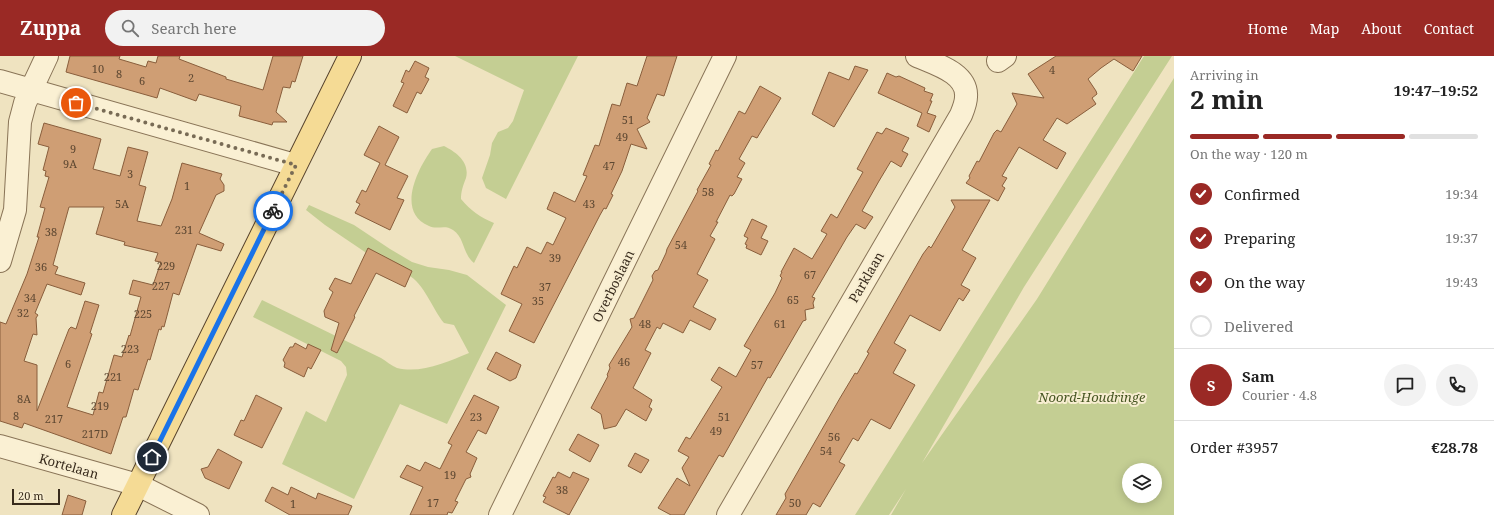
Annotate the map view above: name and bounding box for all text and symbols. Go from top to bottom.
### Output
search box [105,10,385,46]
text: Zuppa [20,15,81,41]
icon: search [119,17,141,39]
text: Search here [151,18,236,38]
text: Home [1248,19,1288,38]
text: Map [1310,19,1339,38]
text: About [1361,19,1402,38]
text: Contact [1424,19,1474,38]
house number: 10 [92,61,104,76]
house number: 4 [1049,62,1055,77]
house number: 8 [116,66,122,81]
text: Arriving in [1190,66,1259,84]
house number: 2 [188,70,194,85]
house number: 6 [139,73,145,88]
text: 19:47–19:52 [1394,80,1478,100]
text: 2 min [1190,81,1264,117]
pin [59,86,93,120]
icon: bag [65,92,87,114]
house number: 51 [622,112,634,127]
house number: 49 [616,129,628,144]
house number: 9 [70,141,76,156]
text: On the way · 120 m [1190,145,1308,163]
house number: 9A [63,156,77,171]
house number: 47 [603,158,615,173]
house number: 3 [127,166,133,181]
house number: 1 [184,178,190,193]
icon: check [1190,183,1212,205]
house number: 58 [702,184,714,199]
text: Confirmed [1224,184,1300,204]
text: 19:34 [1445,185,1478,203]
courier [253,191,293,231]
house number: 5A [115,196,129,211]
house number: 43 [583,196,595,211]
icon: bike [262,200,284,222]
house number: 231 [175,222,193,237]
house number: 38 [45,224,57,239]
icon: check [1190,227,1212,249]
text: Preparing [1224,228,1295,248]
text: 19:37 [1445,229,1478,247]
house number: 54 [675,237,687,252]
street label: Overboslaan [588,246,639,325]
street label: Parklaan [844,248,888,306]
house number: 39 [549,250,561,265]
house number: 229 [157,258,175,273]
house number: 36 [35,259,47,274]
house number: 67 [804,267,816,282]
icon: check [1190,271,1212,293]
text: On the way [1224,272,1305,292]
text: 19:43 [1445,273,1478,291]
house number: 227 [152,278,170,293]
house number: 37 [539,279,551,294]
house number: 34 [24,290,36,305]
house number: 65 [787,292,799,307]
house number: 35 [532,293,544,308]
house number: 32 [17,305,29,320]
house number: 225 [134,306,152,321]
house number: 48 [639,316,651,331]
house number: 61 [774,316,786,331]
text: Delivered [1224,316,1293,336]
house number: 223 [121,341,139,356]
house number: 46 [618,354,630,369]
house number: 6 [65,356,71,371]
house number: 57 [751,357,763,372]
button: chat [1384,364,1426,406]
button: phone [1436,364,1478,406]
text: Sam [1242,366,1274,386]
house number: 221 [104,369,122,384]
text: S [1207,375,1215,395]
text: Courier · 4.8 [1242,386,1317,404]
park label: Noord-Houdringe [1038,388,1146,406]
house number: 8A [17,391,31,406]
house number: 219 [91,398,109,413]
house number: 8 [13,408,19,423]
house number: 23 [470,409,482,424]
house number: 51 [718,409,730,424]
house number: 217 [45,411,63,426]
house number: 49 [710,423,722,438]
house number: 217D [82,426,108,441]
house number: 56 [828,429,840,444]
text: Order #3957 [1190,437,1278,457]
text: €28.78 [1431,437,1478,457]
pin [135,440,169,474]
house number: 54 [820,443,832,458]
icon: home [141,446,163,468]
street label: Kortelaan [37,449,101,483]
map controls [1122,463,1162,503]
button: layers [1122,463,1162,503]
house number: 19 [444,467,456,482]
house number: 38 [556,482,568,497]
scale bar [12,487,60,506]
text: 20 m [18,488,44,503]
house number: 17 [427,495,439,510]
house number: 50 [789,495,801,510]
house number: 1 [290,496,296,511]

